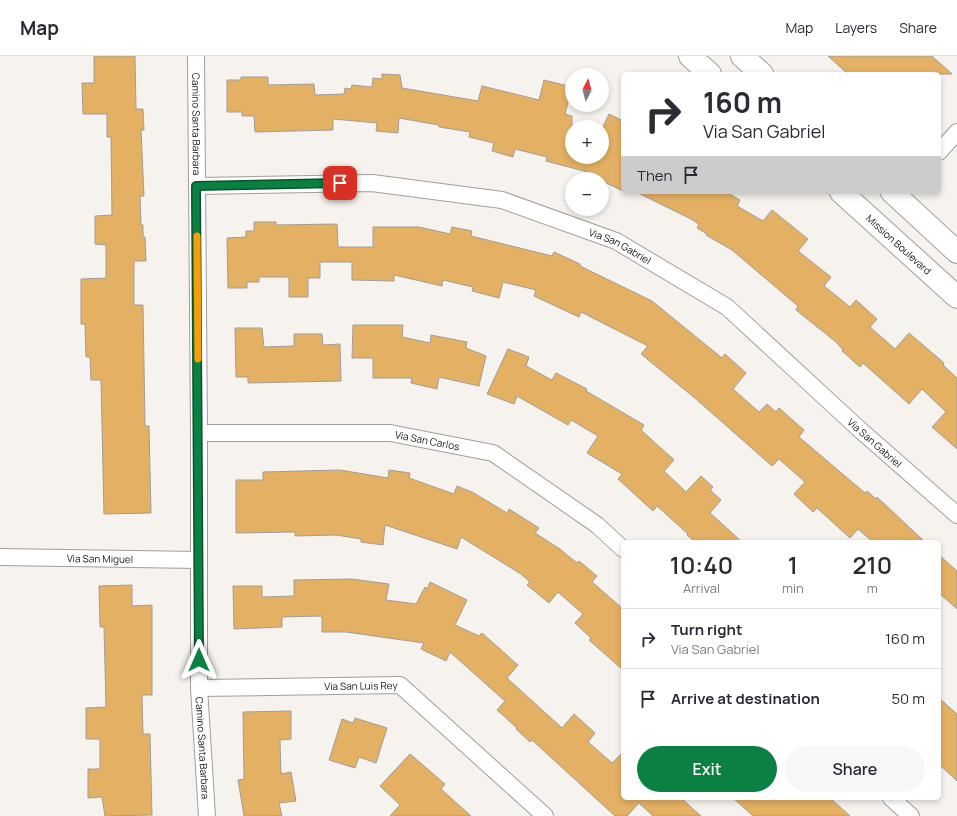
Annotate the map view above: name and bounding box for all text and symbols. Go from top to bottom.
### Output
text: Map [20,15,59,41]
text: Map [785,18,813,37]
text: Layers [835,18,877,37]
text: Share [899,18,937,37]
north arrow [565,68,609,112]
map controls [565,68,609,216]
street label: Camino Santa Barbara [189,73,204,175]
text: 160 m [703,83,782,121]
icon: right [637,88,689,140]
text: Via San Gabriel [703,119,825,143]
button: + [565,120,609,164]
icon: arrive [680,164,702,186]
text: Then [637,165,672,186]
pin [323,166,357,200]
icon: arrive [329,172,351,194]
button: − [565,172,609,216]
street label: Mission Boulevard [863,211,934,278]
street label: Via San Gabriel [587,225,654,267]
street label: Via San Gabriel [845,415,905,470]
street label: Via San Carlos [394,427,461,453]
text: 10:40 [670,548,733,581]
text: 1 [788,548,798,581]
text: 210 [853,548,892,581]
street label: Via San Miguel [67,551,133,566]
text: Arrival [683,579,720,597]
text: min [782,579,804,597]
text: m [867,579,878,597]
text: Turn right [671,619,742,640]
icon: right [637,628,659,650]
text: 160 m [885,628,925,649]
position arrow [178,639,220,681]
text: Via San Gabriel [671,640,759,658]
street label: Via San Luis Rey [324,678,399,693]
icon: arrive [637,688,659,710]
text: Arrive at destination [671,688,820,709]
text: 50 m [891,688,925,709]
street label: Camino Santa Barbara [193,696,213,799]
button: Exit [637,746,777,792]
button: Share [785,746,925,792]

